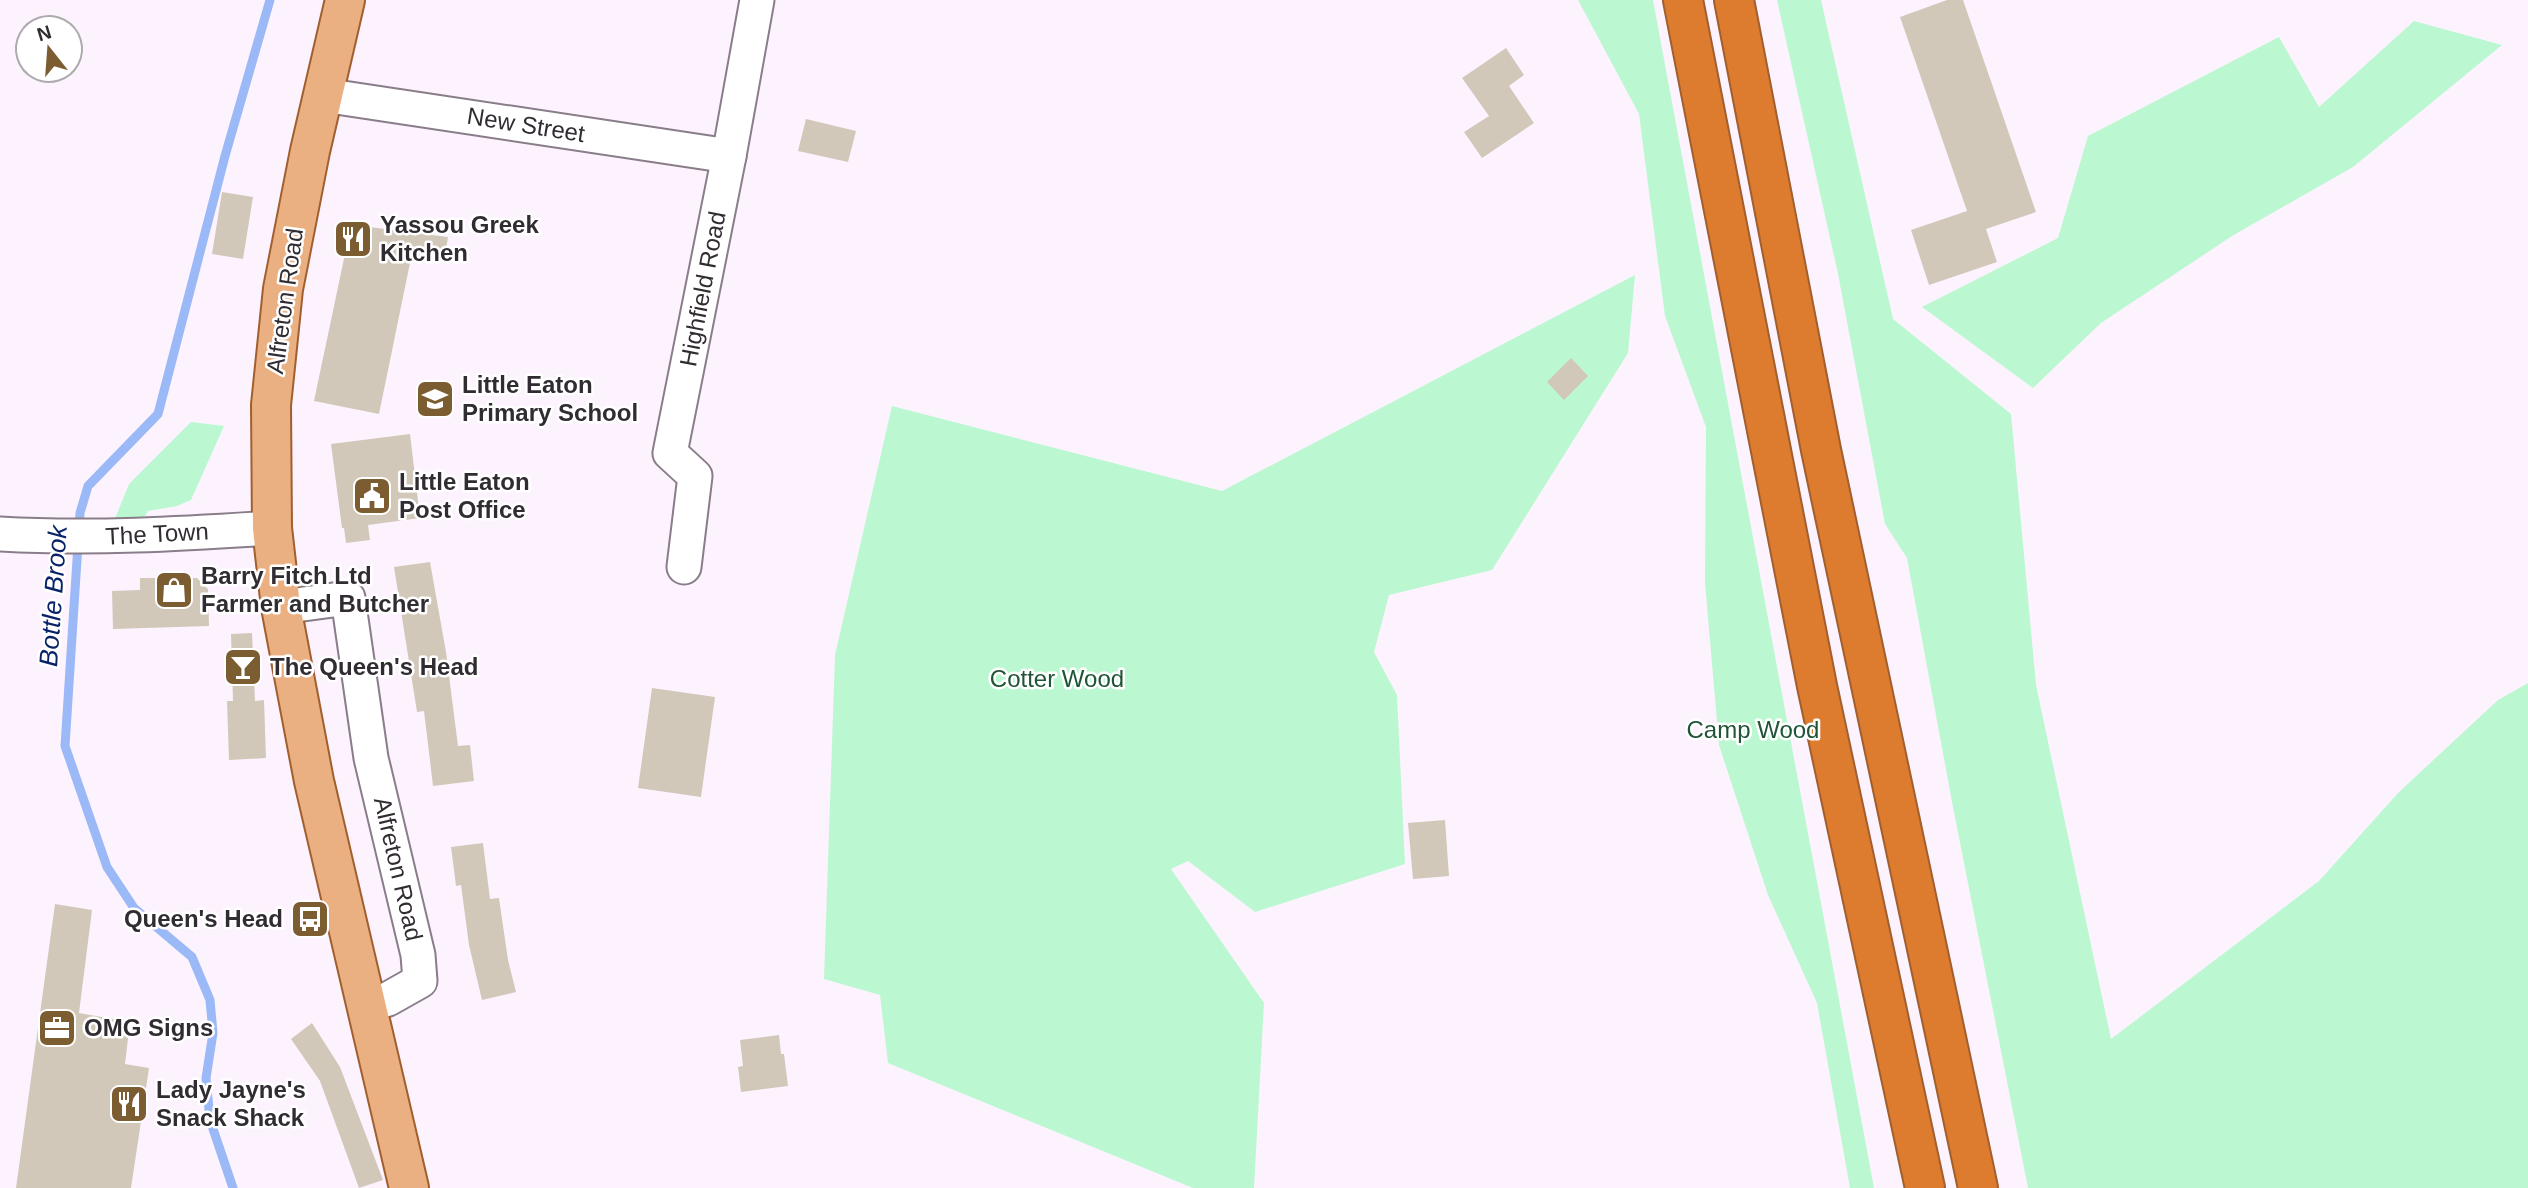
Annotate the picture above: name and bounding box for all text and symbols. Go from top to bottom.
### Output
north arrow [14,14,84,84]
text: N [35,21,54,45]
street label: New Street [465,102,587,147]
street label: Highfield Road [674,209,731,369]
place label: Yassou Greek Kitchen [380,211,539,266]
restaurant icon: Yassou Greek Kitchen [332,218,374,260]
street label: Alfreton Road [261,226,308,375]
place label: Little Eaton Primary School [462,371,638,426]
school or university icon: Little Eaton Primary School [414,378,456,420]
place label: Little Eaton Post Office [399,468,530,523]
public building icon: Little Eaton Post Office [351,475,393,517]
street label: The Town [105,517,209,550]
water label: Bottle Brook [33,522,73,668]
place label: Barry Fitch Ltd Farmer and Butcher [201,562,429,617]
shop icon: Barry Fitch Ltd Farmer and Butcher [153,569,195,611]
bar icon: The Queen's Head [222,646,264,688]
place label: The Queen's Head [270,653,478,680]
park label: Cotter Wood [990,665,1124,692]
park label: Camp Wood [1687,716,1819,743]
street label: Alfreton Road [369,794,428,943]
bus stop icon: Queen's Head [289,898,331,940]
place label: Queen's Head [124,905,283,932]
office icon: OMG Signs [36,1007,78,1049]
place label: OMG Signs [84,1014,213,1041]
place label: Lady Jayne's Snack Shack [156,1076,306,1131]
restaurant icon: Lady Jayne's Snack Shack [108,1083,150,1125]

